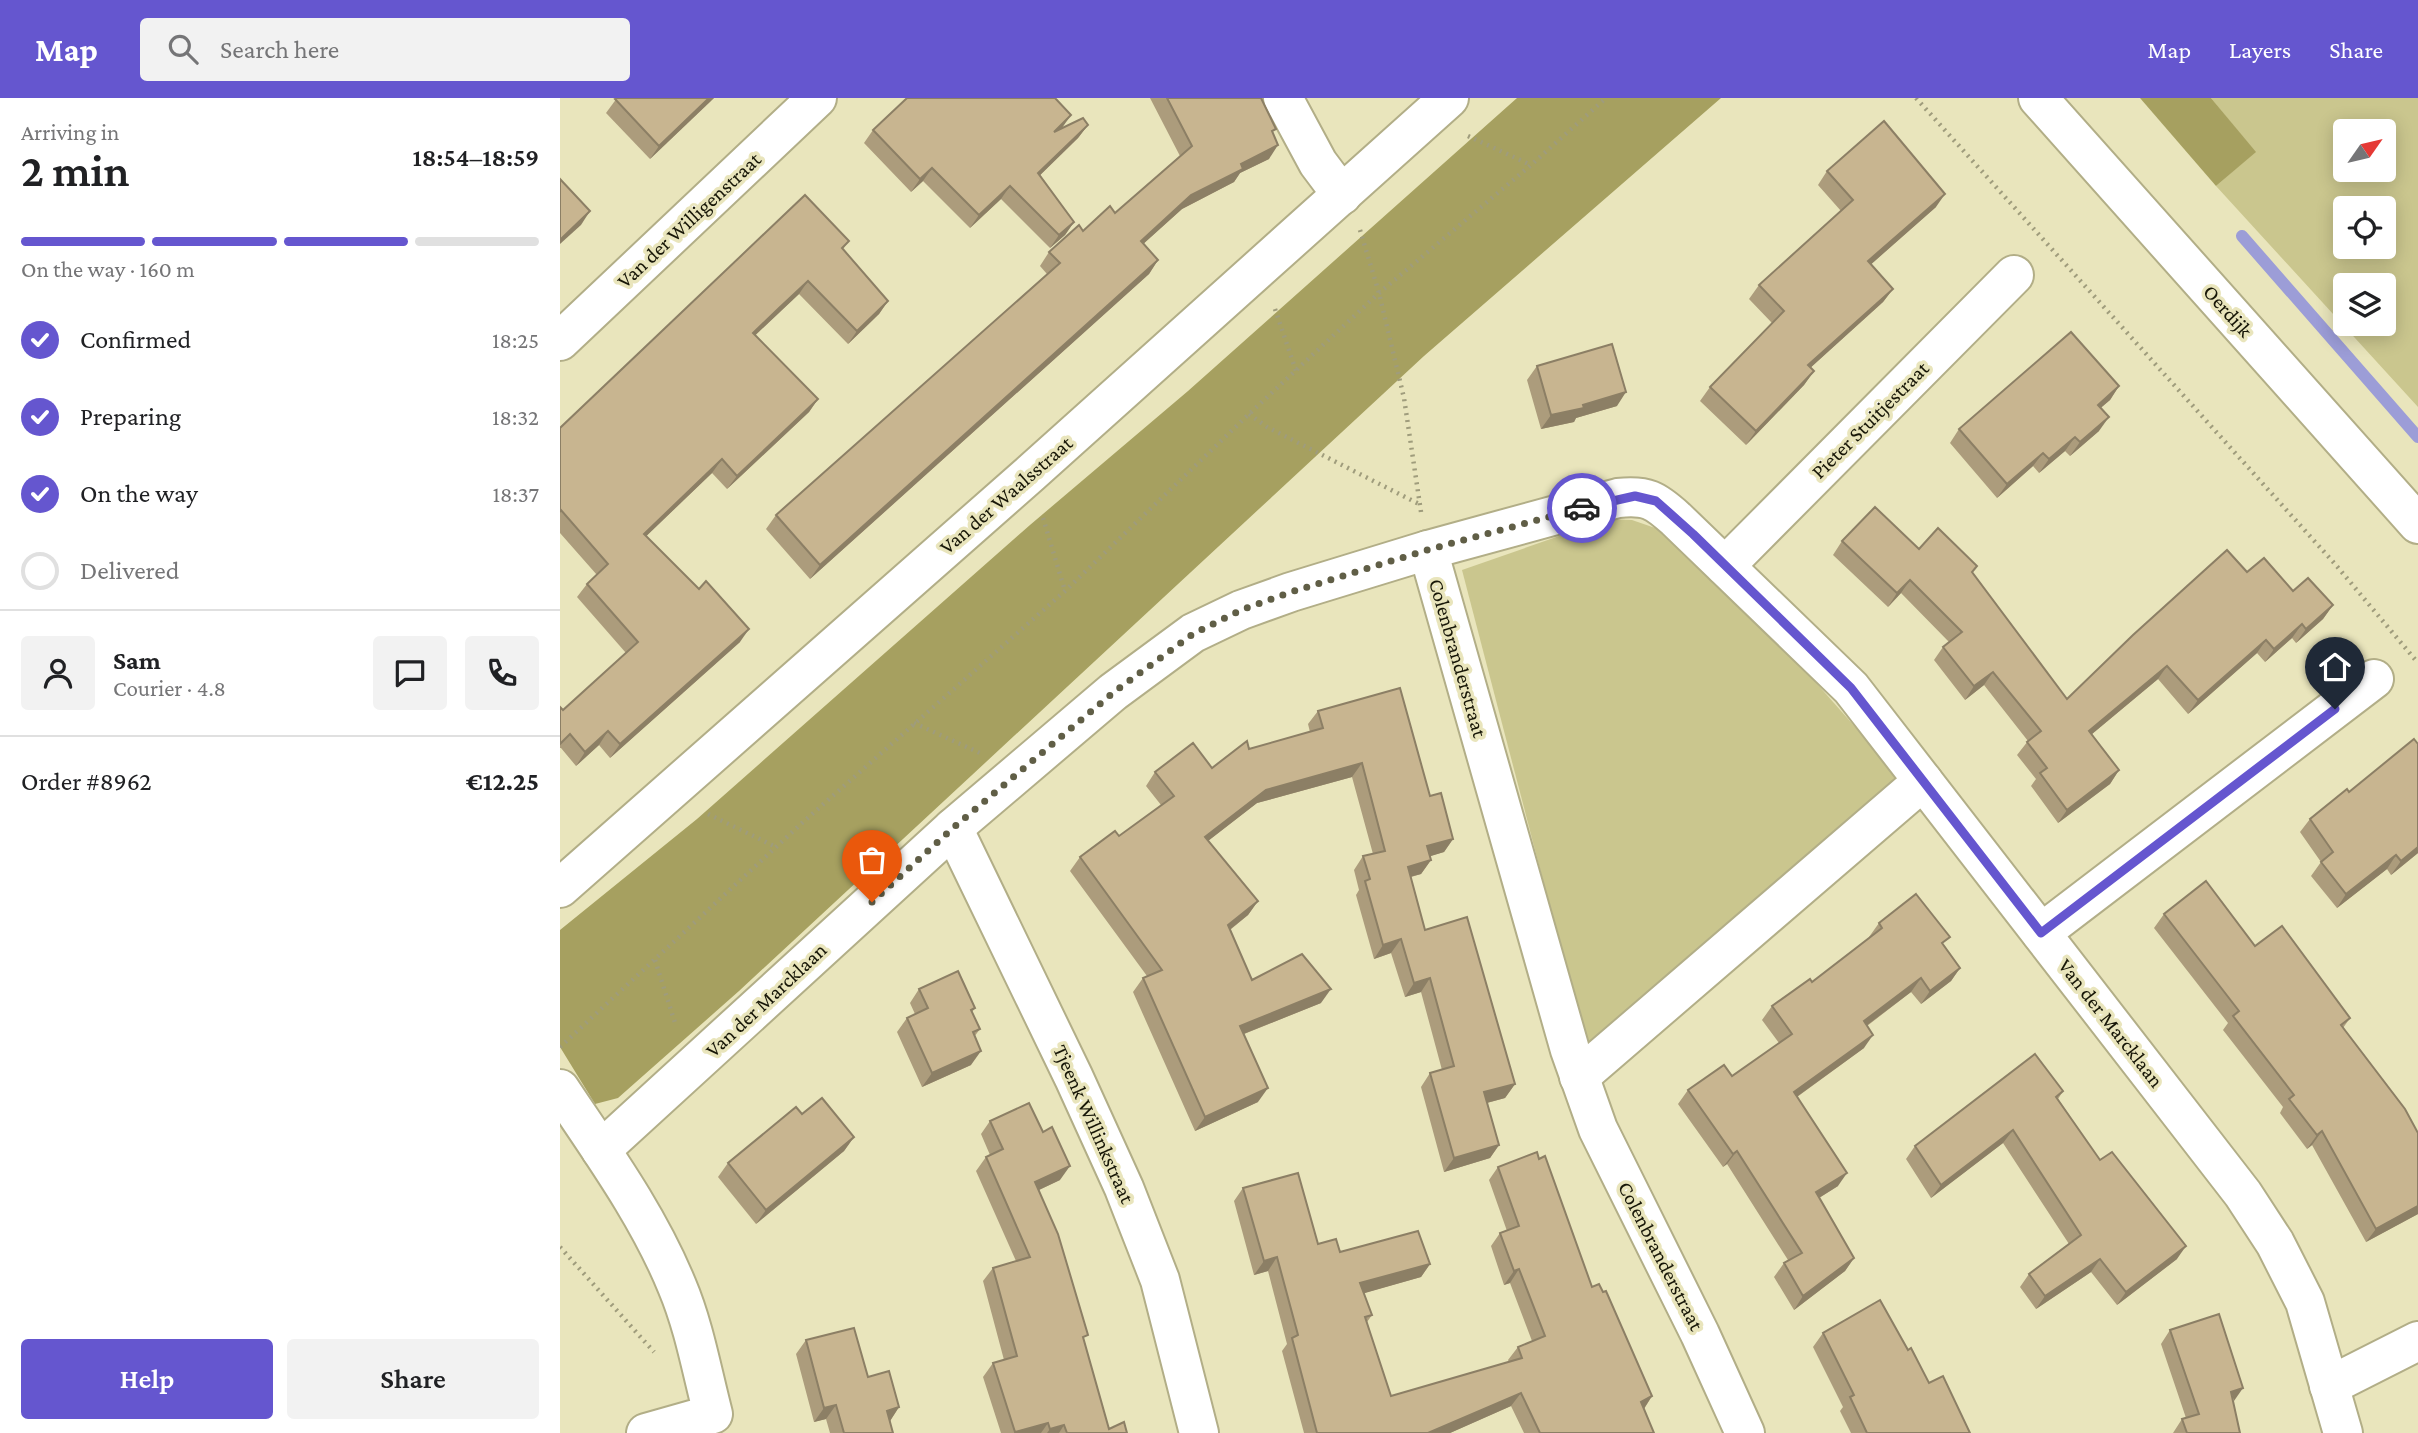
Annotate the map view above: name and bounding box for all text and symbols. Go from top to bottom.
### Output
search box [140,18,630,81]
icon: search [164,30,202,68]
text: Map [35,31,98,68]
text: Search here [220,35,339,64]
text: Map [2147,36,2191,63]
text: Layers [2229,36,2291,63]
text: Share [2329,36,2383,63]
text: Arriving in [21,119,119,145]
north arrow [2333,119,2396,182]
map controls [2333,119,2396,336]
text: 18:54–18:59 [412,143,539,172]
text: 2 min [21,145,129,196]
street label: Van der Willigenstraat [612,146,767,293]
button: locate [2333,196,2396,259]
text: On the way · 160 m [21,256,195,282]
button: layers [2333,273,2396,336]
street label: Oerdijk [2198,280,2258,342]
icon: check [21,321,59,359]
text: Confirmed [80,325,191,354]
text: 18:25 [492,327,539,353]
street label: Pieter Stuitjestraat [1806,356,1934,484]
icon: check [21,398,59,436]
text: Preparing [80,402,181,431]
text: 18:32 [492,404,539,430]
street label: Van der Waalsstraat [935,430,1078,559]
courier [1547,473,1617,543]
icon: check [21,475,59,513]
text: On the way [80,479,198,508]
text: 18:37 [492,481,539,507]
icon: car [1563,489,1601,527]
text: Delivered [80,556,179,585]
street label: Colenbranderstraat [1424,576,1492,741]
button: person [21,636,95,710]
button: chat [373,636,447,710]
button: phone [465,636,539,710]
pin [2305,637,2365,709]
text: Sam [113,646,161,675]
icon: home [2316,648,2354,686]
text: Courier · 4.8 [113,675,226,701]
text: Order #8962 [21,767,152,796]
text: €12.25 [466,767,539,796]
pin [842,830,902,902]
icon: bag [853,841,891,879]
street label: Van der Marcklaan [701,938,831,1062]
street label: Van der Marcklaan [2053,954,2169,1092]
street label: Tjeenk Willinkstraat [1048,1041,1140,1208]
street label: Colenbranderstraat [1613,1178,1709,1335]
button: Help [21,1339,273,1419]
button: Share [287,1339,539,1419]

